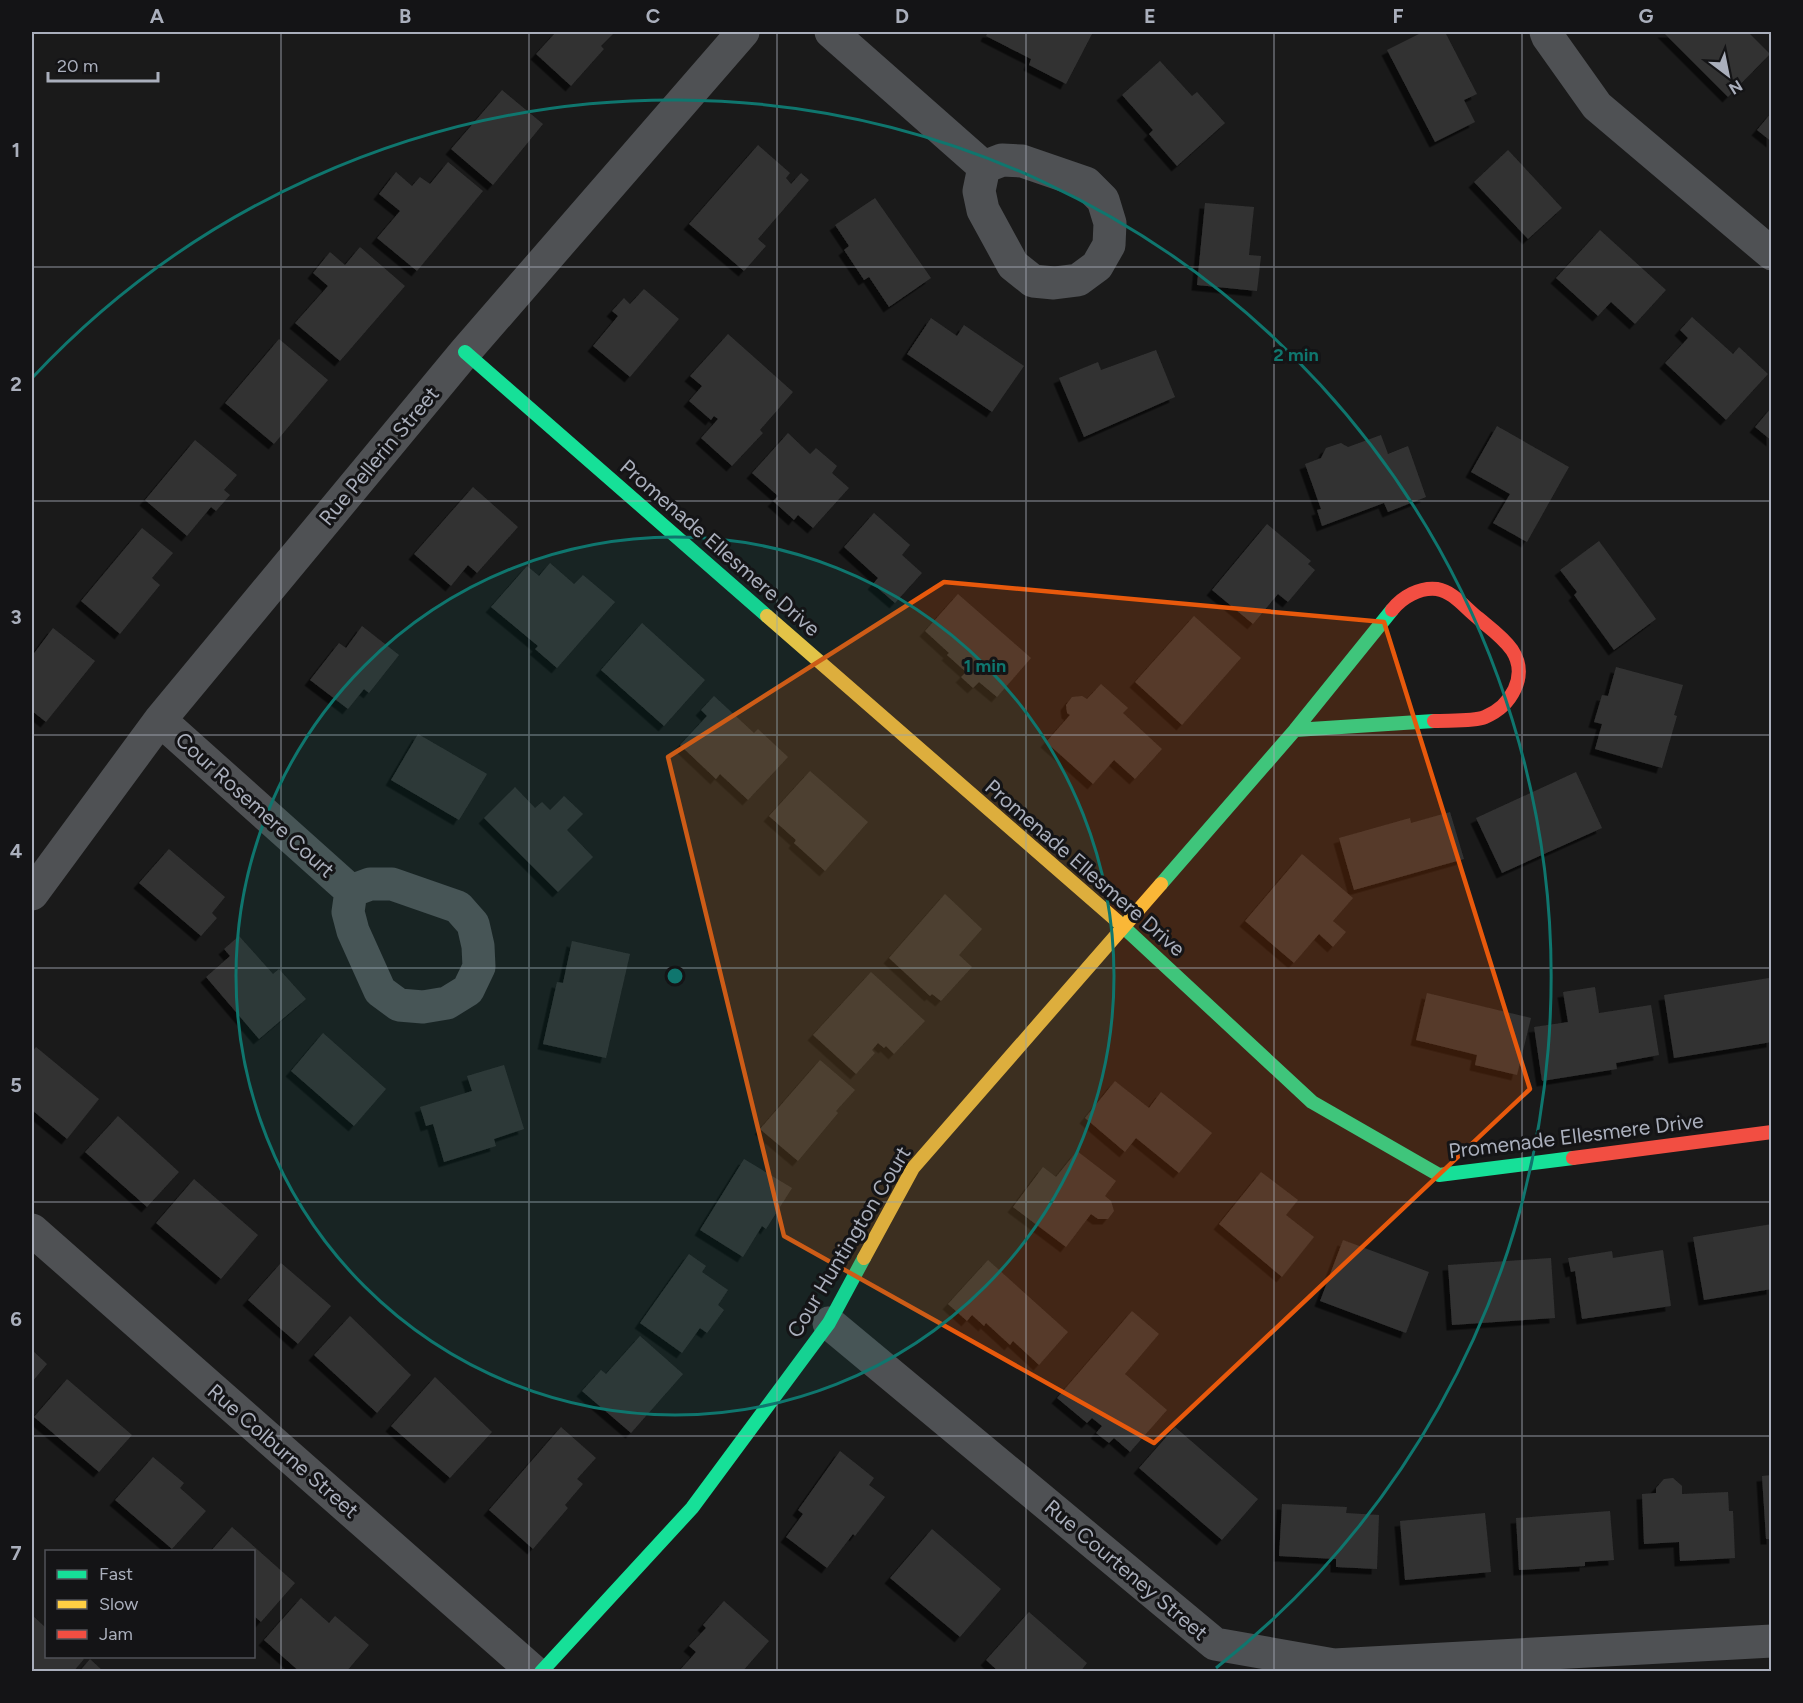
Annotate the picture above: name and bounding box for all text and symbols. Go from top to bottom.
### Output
text: A [150,4,165,28]
text: B [399,4,411,28]
text: C [646,4,660,28]
text: D [895,4,909,28]
text: E [1144,4,1156,28]
text: F [1392,4,1404,28]
text: G [1639,4,1654,28]
scale bar [48,45,158,83]
north arrow [1698,45,1758,105]
text: 20 m [57,55,98,77]
text: N [1725,76,1746,99]
text: 1 [12,138,20,162]
text: 2 min [1273,344,1319,366]
text: 2 [10,372,22,396]
street label: Rue Pellerin Street [313,381,444,530]
street label: Promenade Ellesmere Drive [615,454,825,641]
text: 3 [10,605,22,629]
text: 1 min [964,655,1006,677]
street label: Cour Rosemere Court [171,727,340,883]
street label: Promenade Ellesmere Drive [980,774,1190,961]
text: 4 [10,839,23,863]
centre of rings [665,966,685,986]
text: 5 [10,1073,22,1097]
street label: Promenade Ellesmere Drive [1447,1107,1705,1164]
street label: Cour Huntington Court [782,1142,916,1342]
text: 6 [10,1307,22,1331]
street label: Rue Colburne Street [203,1378,364,1523]
street label: Rue Courteney Street [1040,1494,1213,1645]
text: 7 [10,1541,22,1565]
legend [45,1550,255,1658]
text: Fast [99,1563,133,1585]
text: Slow [99,1593,138,1615]
text: Jam [99,1623,133,1645]

